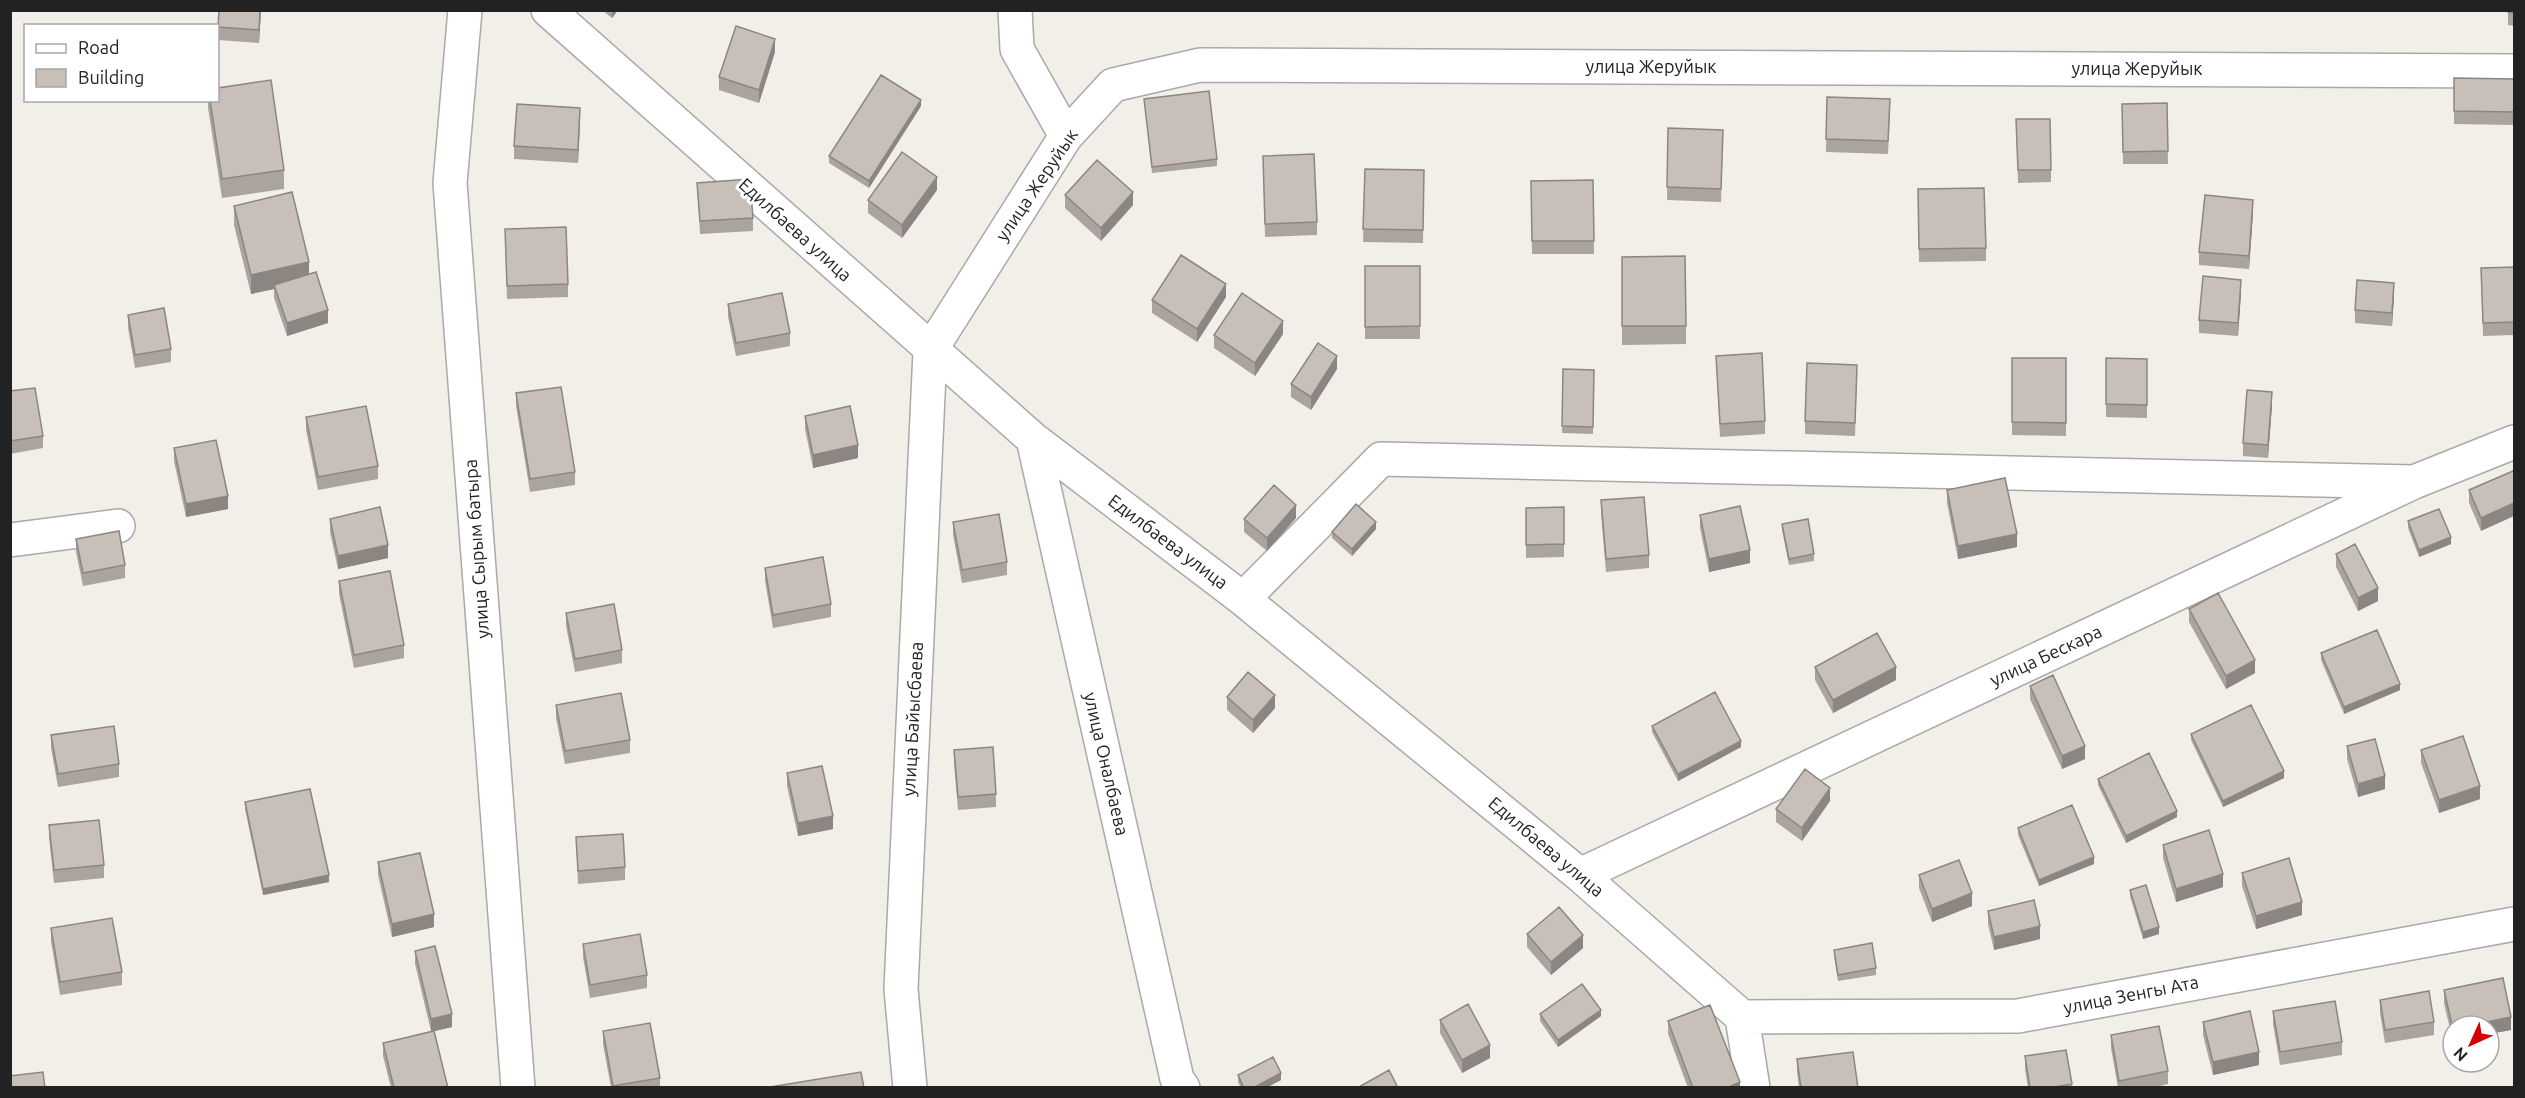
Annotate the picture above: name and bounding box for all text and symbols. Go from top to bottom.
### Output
legend [24,24,219,102]
text: Road [78,37,120,57]
street label: улица Жеруйык [1585,56,1717,76]
street label: улица Жеруйык [2071,58,2203,78]
text: Building [78,67,144,87]
street label: улица Жеруйык [991,124,1081,244]
street label: Едилбаева улица [735,174,856,285]
street label: улица Сырым батыра [460,459,492,640]
street label: Едилбаева улица [1105,490,1232,593]
street label: улица Бескара [1986,620,2105,690]
street label: улица Байысбаева [898,641,926,797]
street label: улица Оналбаева [1081,690,1133,837]
street label: Едилбаева улица [1485,792,1608,900]
street label: улица Зенгы Ата [2062,971,2200,1017]
north arrow [2441,1014,2501,1074]
text: N [2450,1044,2471,1065]

